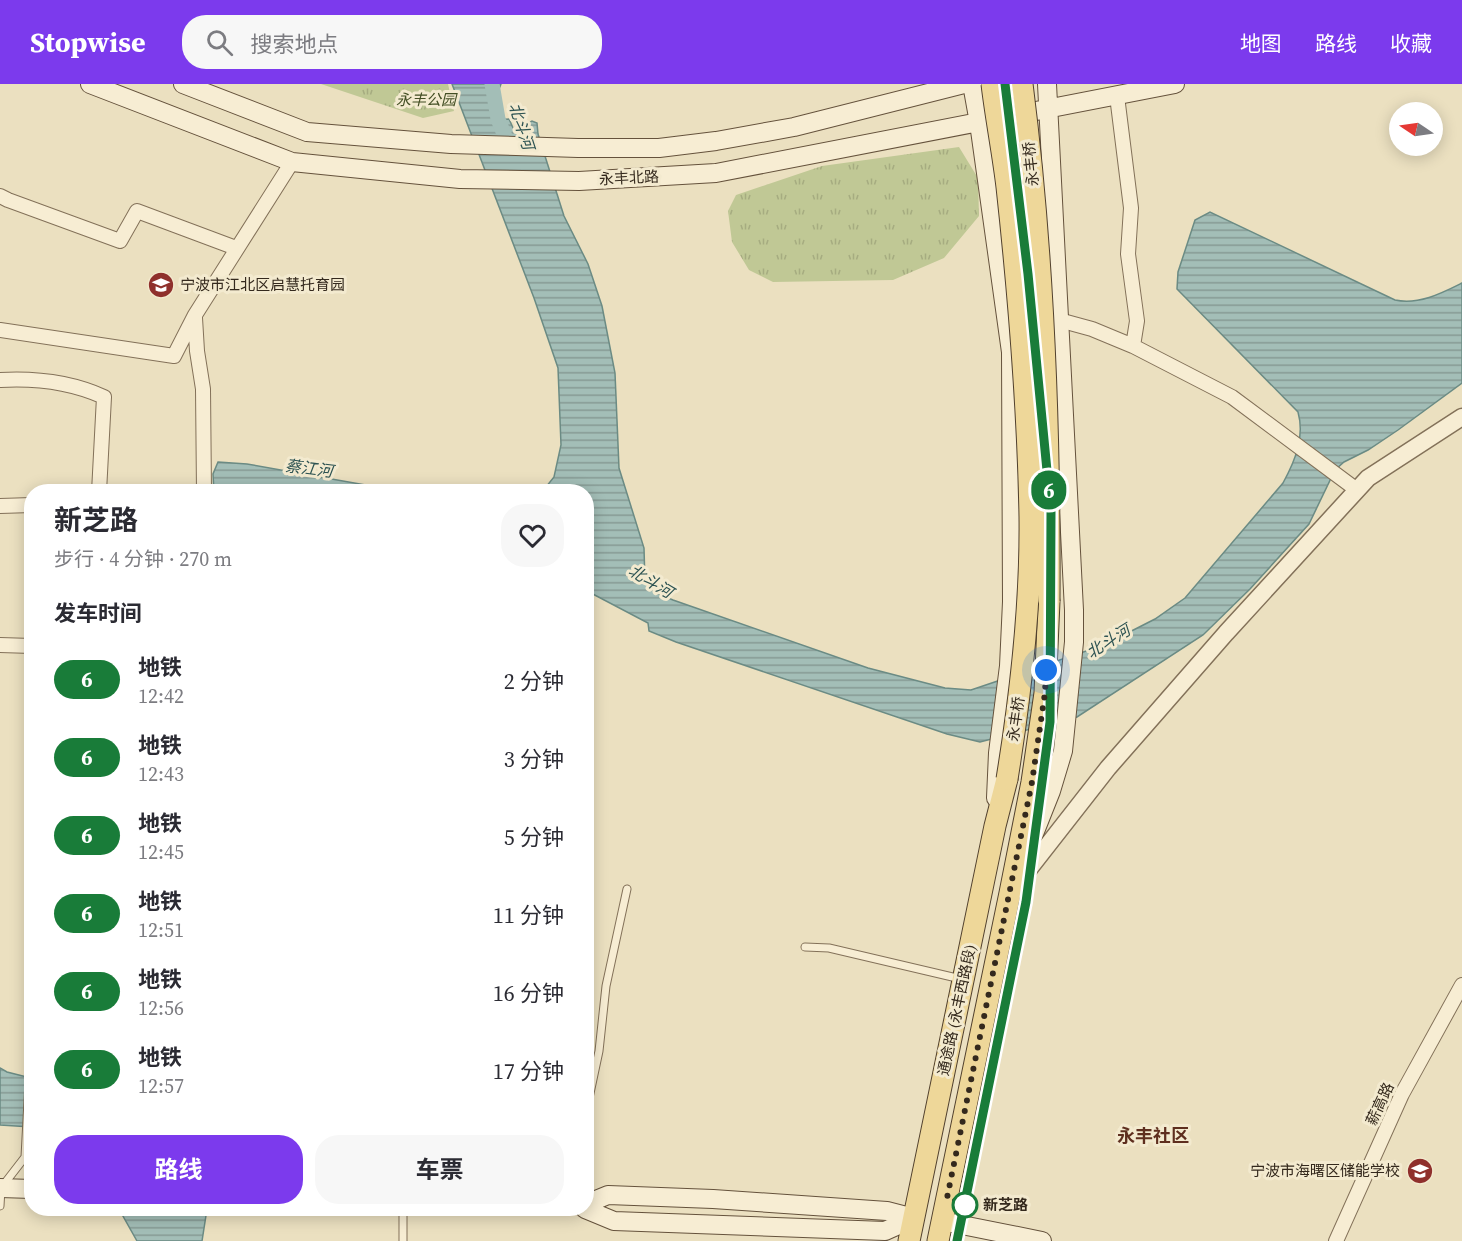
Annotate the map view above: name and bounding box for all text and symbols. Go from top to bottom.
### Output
search box [182,15,602,69]
text: Stopwise [30,23,146,61]
icon: search [203,26,236,59]
text: 搜索地点 [251,29,339,59]
text: 地图 [1240,29,1282,58]
text: 路线 [1315,29,1357,58]
text: 收藏 [1390,29,1432,58]
park label: 永丰公园 [396,89,458,110]
water label: 北斗河 [504,100,541,155]
north arrow [1389,102,1443,156]
map controls [1389,102,1443,156]
street label: 永丰桥 [1018,141,1043,188]
street label: 永丰北路 [598,165,659,190]
school or university icon: 宁波市江北区启慧托育园 [146,270,176,300]
place label: 宁波市江北区启慧托育园 [180,274,345,295]
water label: 蔡江河 [284,454,337,482]
line badge: 6 [1030,470,1068,510]
text: 6 [1043,476,1055,505]
text: 新芝路 [54,501,138,539]
button: heart [501,504,564,567]
text: 步行 · 4 分钟 · 270 m [54,545,232,573]
water label: 北斗河 [625,559,680,604]
text: 发车时间 [54,598,142,628]
water label: 北斗河 [1082,617,1137,663]
text: 地铁 [138,652,182,682]
your location [1031,655,1061,685]
text: 6 [81,665,93,694]
text: 2 分钟 [504,666,564,696]
text: 12:42 [138,682,184,710]
street label: 永丰桥 [1002,695,1029,743]
text: 地铁 [138,730,182,760]
text: 6 [81,743,93,772]
text: 3 分钟 [504,744,564,774]
text: 12:43 [138,760,184,788]
text: 地铁 [138,808,182,838]
text: 6 [81,821,93,850]
text: 5 分钟 [504,822,564,852]
text: 12:45 [138,838,184,866]
text: 地铁 [138,886,182,916]
text: 6 [81,899,93,928]
text: 11 分钟 [493,900,564,930]
text: 12:51 [138,916,184,944]
street label: 通途路 (永丰西路段) [932,942,981,1077]
text: 地铁 [138,964,182,994]
text: 6 [81,977,93,1006]
text: 16 分钟 [493,978,564,1008]
text: 12:56 [138,994,184,1022]
text: 地铁 [138,1042,182,1072]
text: 6 [81,1055,93,1084]
text: 17 分钟 [493,1056,564,1086]
text: 12:57 [138,1072,184,1100]
street label: 薪高路 [1361,1079,1399,1129]
district label: 永丰社区 [1117,1123,1189,1148]
button: 路线 [54,1135,303,1204]
button: 车票 [315,1135,564,1204]
school or university icon: 宁波市海曙区储能学校 [1405,1156,1435,1186]
place label: 宁波市海曙区储能学校 [1250,1160,1400,1181]
marker: 新芝路 [952,1192,978,1218]
place label: 新芝路 [983,1194,1028,1215]

